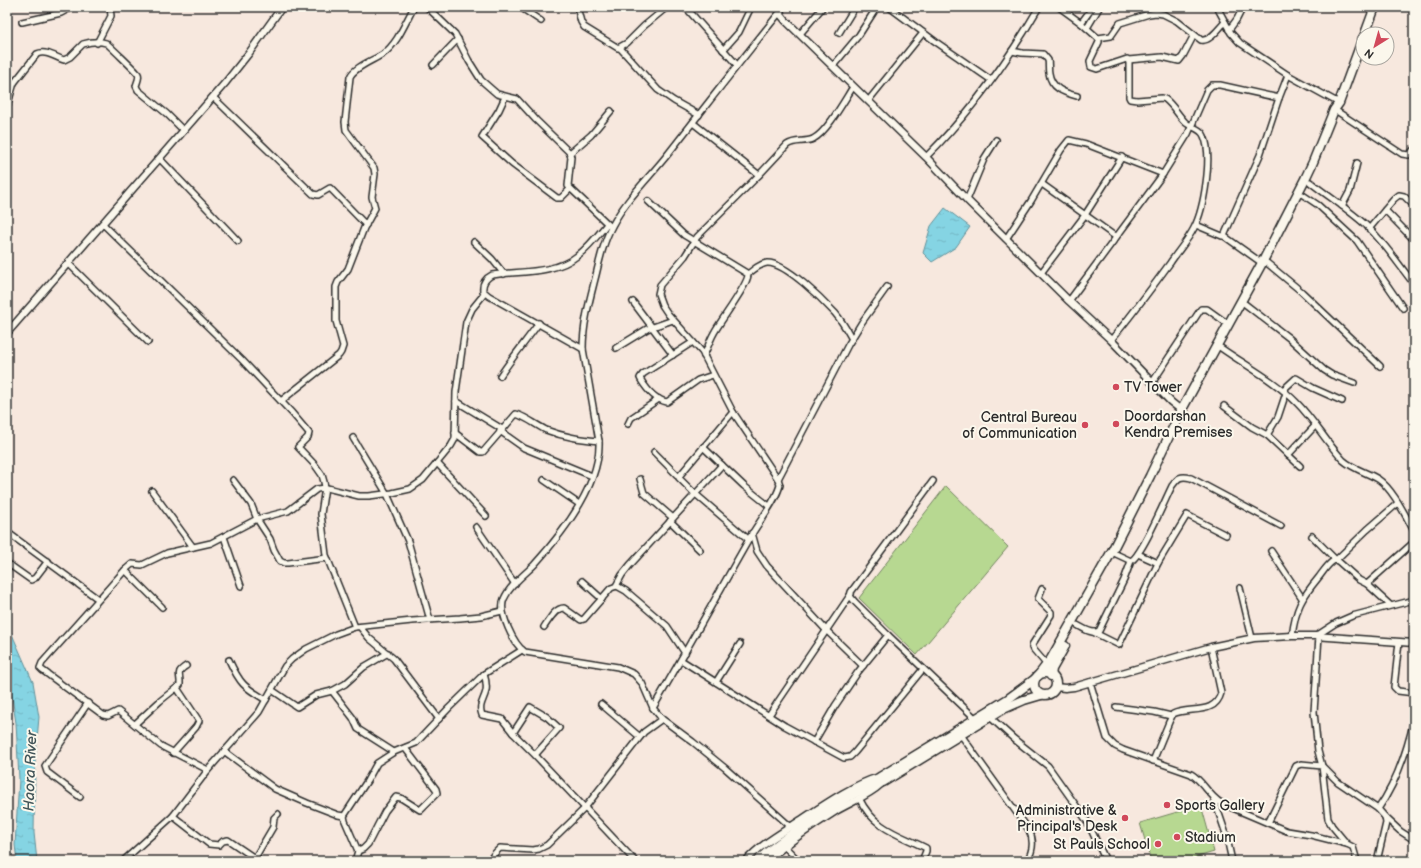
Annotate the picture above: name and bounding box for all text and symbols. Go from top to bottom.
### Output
north arrow [1355,26,1395,66]
text: N [1362,46,1376,61]
place label: TV Tower [1124,379,1183,396]
marker: TV Tower [1111,382,1121,392]
place label: Doordarshan Kendra Premises [1124,408,1233,441]
place label: Central Bureau of Communication [962,409,1077,442]
marker: Doordarshan Kendra Premises [1111,419,1121,429]
marker: Central Bureau of Communication [1080,420,1090,430]
water label: Haora River [20,729,41,812]
place label: Sports Gallery [1175,797,1265,814]
marker: Sports Gallery [1162,800,1172,810]
place label: Administrative & Principal's Desk [1016,802,1117,835]
marker: Administrative & Principal's Desk [1120,813,1130,823]
place label: Stadium [1185,829,1236,846]
marker: Stadium [1172,832,1182,842]
place label: St Pauls School [1053,836,1150,853]
marker: St Pauls School [1153,839,1163,849]

